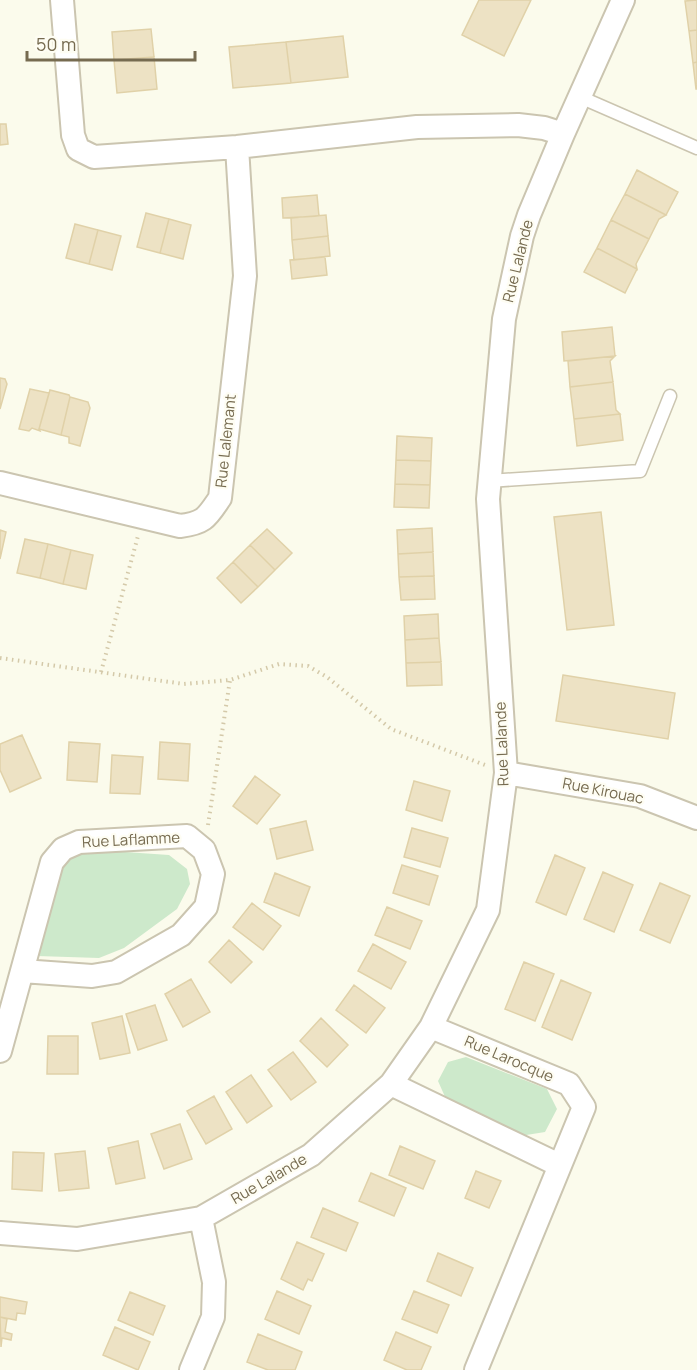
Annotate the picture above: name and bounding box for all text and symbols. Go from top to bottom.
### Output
scale bar [27,24,195,62]
text: 50 m [36,32,76,56]
street label: Rue Lalande [497,217,538,304]
street label: Rue Lalemant [210,393,241,489]
street label: Rue Lalande [490,701,513,787]
street label: Rue Kirouac [561,772,645,809]
street label: Rue Laflamme [81,826,181,853]
street label: Rue Larocque [461,1030,557,1087]
street label: Rue Lalande [227,1148,311,1209]

